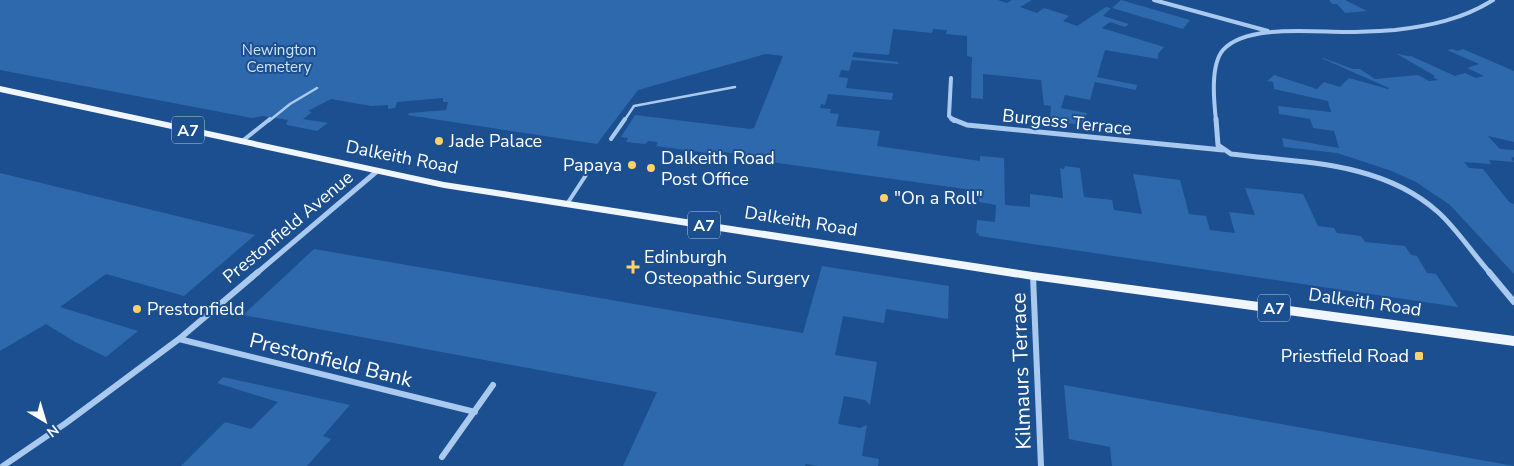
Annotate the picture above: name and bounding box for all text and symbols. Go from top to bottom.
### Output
park label: Newington Cemetery [242,40,316,77]
street label: Burgess Terrace [1001,103,1133,141]
road number: A7 [172,116,204,144]
place label: Jade Palace [448,129,542,153]
street label: Dalkeith Road [344,134,460,180]
marker: Jade Palace [433,135,445,147]
place label: Dalkeith Road Post Office [661,146,775,191]
place label: Papaya [563,153,622,177]
marker: Papaya [626,159,638,171]
marker: Dalkeith Road Post Office [645,162,657,174]
street label: Prestonfield Avenue [218,165,358,289]
place label: "On a Roll" [894,186,983,210]
marker: "On a Roll" [878,192,890,204]
street label: Dalkeith Road [743,200,859,242]
road number: A7 [688,212,720,238]
place label: Edinburgh Osteopathic Surgery [644,245,810,290]
marker: Edinburgh Osteopathic Surgery [626,260,640,274]
street label: Dalkeith Road [1307,282,1423,322]
street label: Kilmaurs Terrace [1004,292,1038,450]
road number: A7 [1258,294,1290,322]
place label: Prestonfield [147,297,245,321]
marker: Prestonfield [131,303,143,315]
street label: Prestonfield Bank [247,326,416,394]
place label: Priestfield Road [1281,344,1409,368]
marker: Priestfield Road [1413,350,1425,362]
north arrow [20,396,70,446]
text: N [43,420,63,442]

